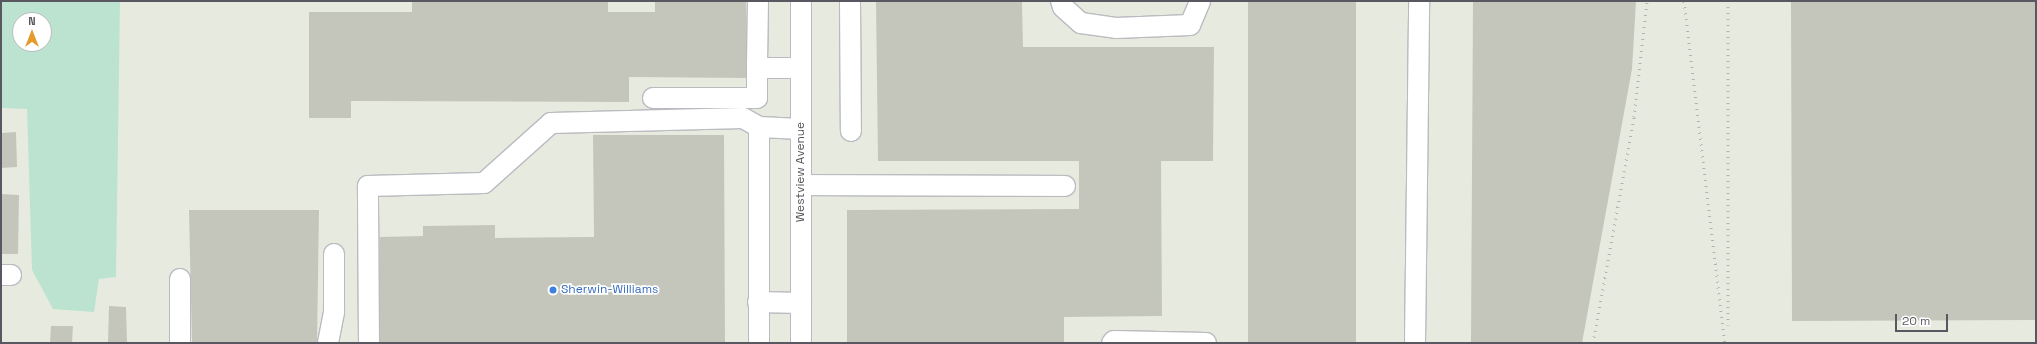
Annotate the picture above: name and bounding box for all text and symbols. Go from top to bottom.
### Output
north arrow [12,12,52,52]
text: N [28,14,36,28]
street label: Westview Avenue [794,122,808,222]
place label: Sherwin-Williams [561,283,658,297]
marker: Sherwin-Williams [548,285,558,295]
scale bar [1897,306,1950,332]
text: 20 m [1902,313,1930,329]

